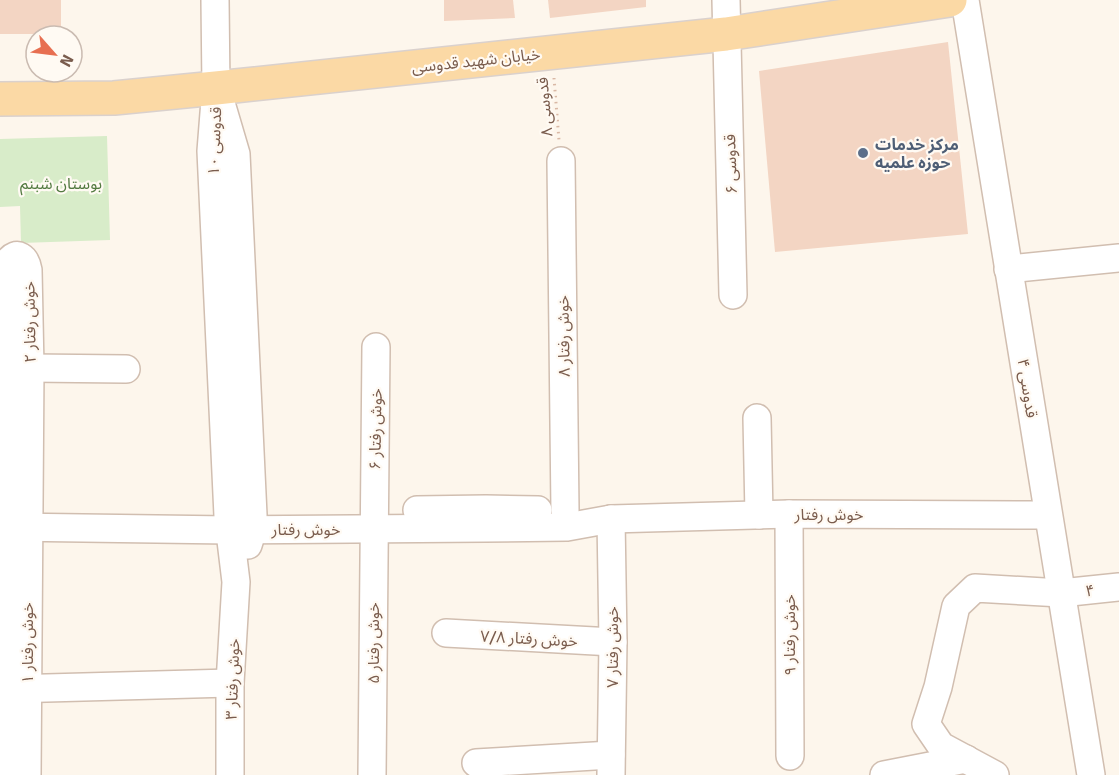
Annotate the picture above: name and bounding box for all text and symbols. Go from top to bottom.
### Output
north arrow [24,24,84,84]
street label: خیابان شهید قدوسی [411,44,541,78]
text: N [55,51,78,70]
street label: قدوسی ۸ [532,76,558,138]
street label: قدوسی ۱۰ [204,106,226,176]
street label: قدوسی ۶ [720,134,742,194]
place label: مرکز خدمات حوزه علمیه [875,135,959,173]
marker: مرکز خدمات حوزه علمیه [856,146,870,160]
park label: بوستان شبنم [20,174,102,196]
street label: خوش رفتار ۲ [19,281,41,363]
street label: خوش رفتار ۸ [553,295,575,377]
street label: قدوسی ۴ [1012,357,1042,419]
street label: خوش رفتار ۶ [365,388,387,470]
street label: خوش رفتار [794,505,863,525]
street label: خوش رفتار [271,520,340,540]
street label: ۴ [1085,581,1096,601]
street label: خوش رفتار ۹ [780,594,800,676]
street label: خوش رفتار ۱ [18,602,38,684]
street label: خوش رفتار ۵ [364,602,384,684]
street label: خوش رفتار ۷ [603,606,623,688]
street label: خوش رفتار ۷/۸ [480,626,578,652]
street label: خوش رفتار ۳ [222,638,244,720]

